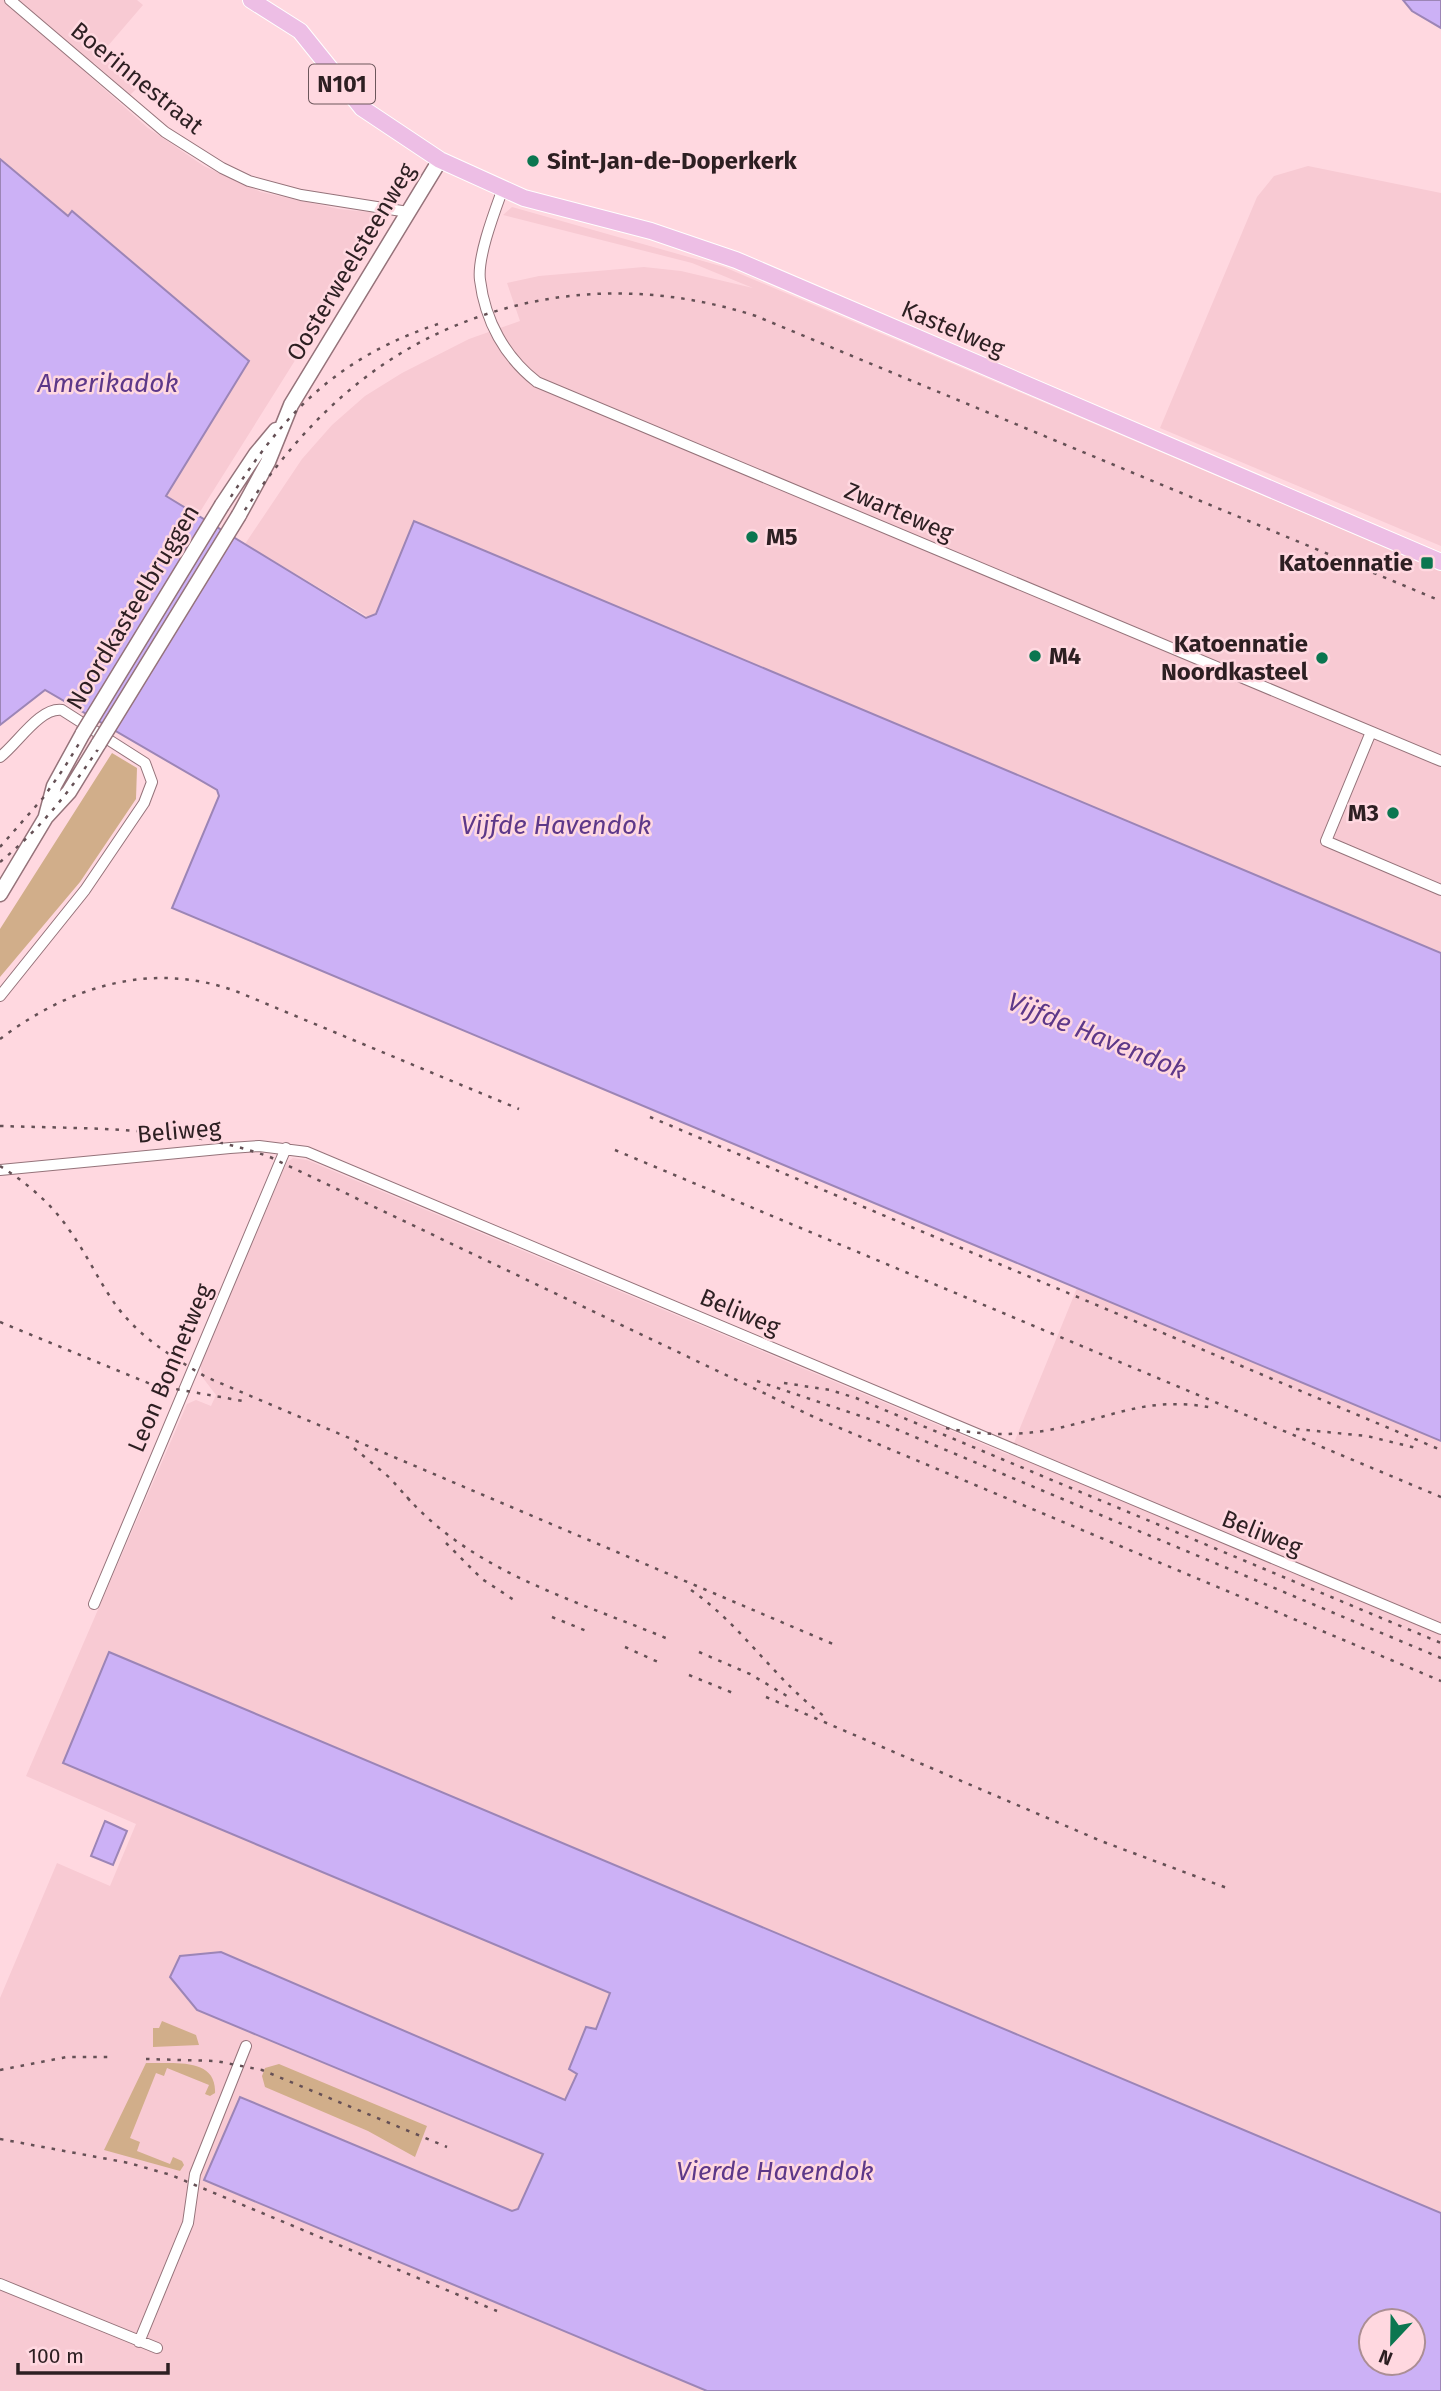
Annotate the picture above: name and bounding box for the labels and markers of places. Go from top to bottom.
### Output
place label: Sint-Jan-de-Doperkerk [547,147,798,175]
marker: Sint-Jan-de-Doperkerk [525,153,541,169]
place label: M5 [766,523,798,551]
marker: M5 [744,529,760,545]
place label: Katoennatie [1279,549,1413,577]
marker: Katoennatie [1419,555,1435,571]
place label: Katoennatie Noordkasteel [1161,630,1309,686]
place label: M4 [1049,642,1082,670]
marker: M4 [1027,648,1043,664]
marker: Katoennatie Noordkasteel [1314,650,1330,666]
place label: M3 [1348,799,1379,827]
marker: M3 [1385,805,1401,821]

